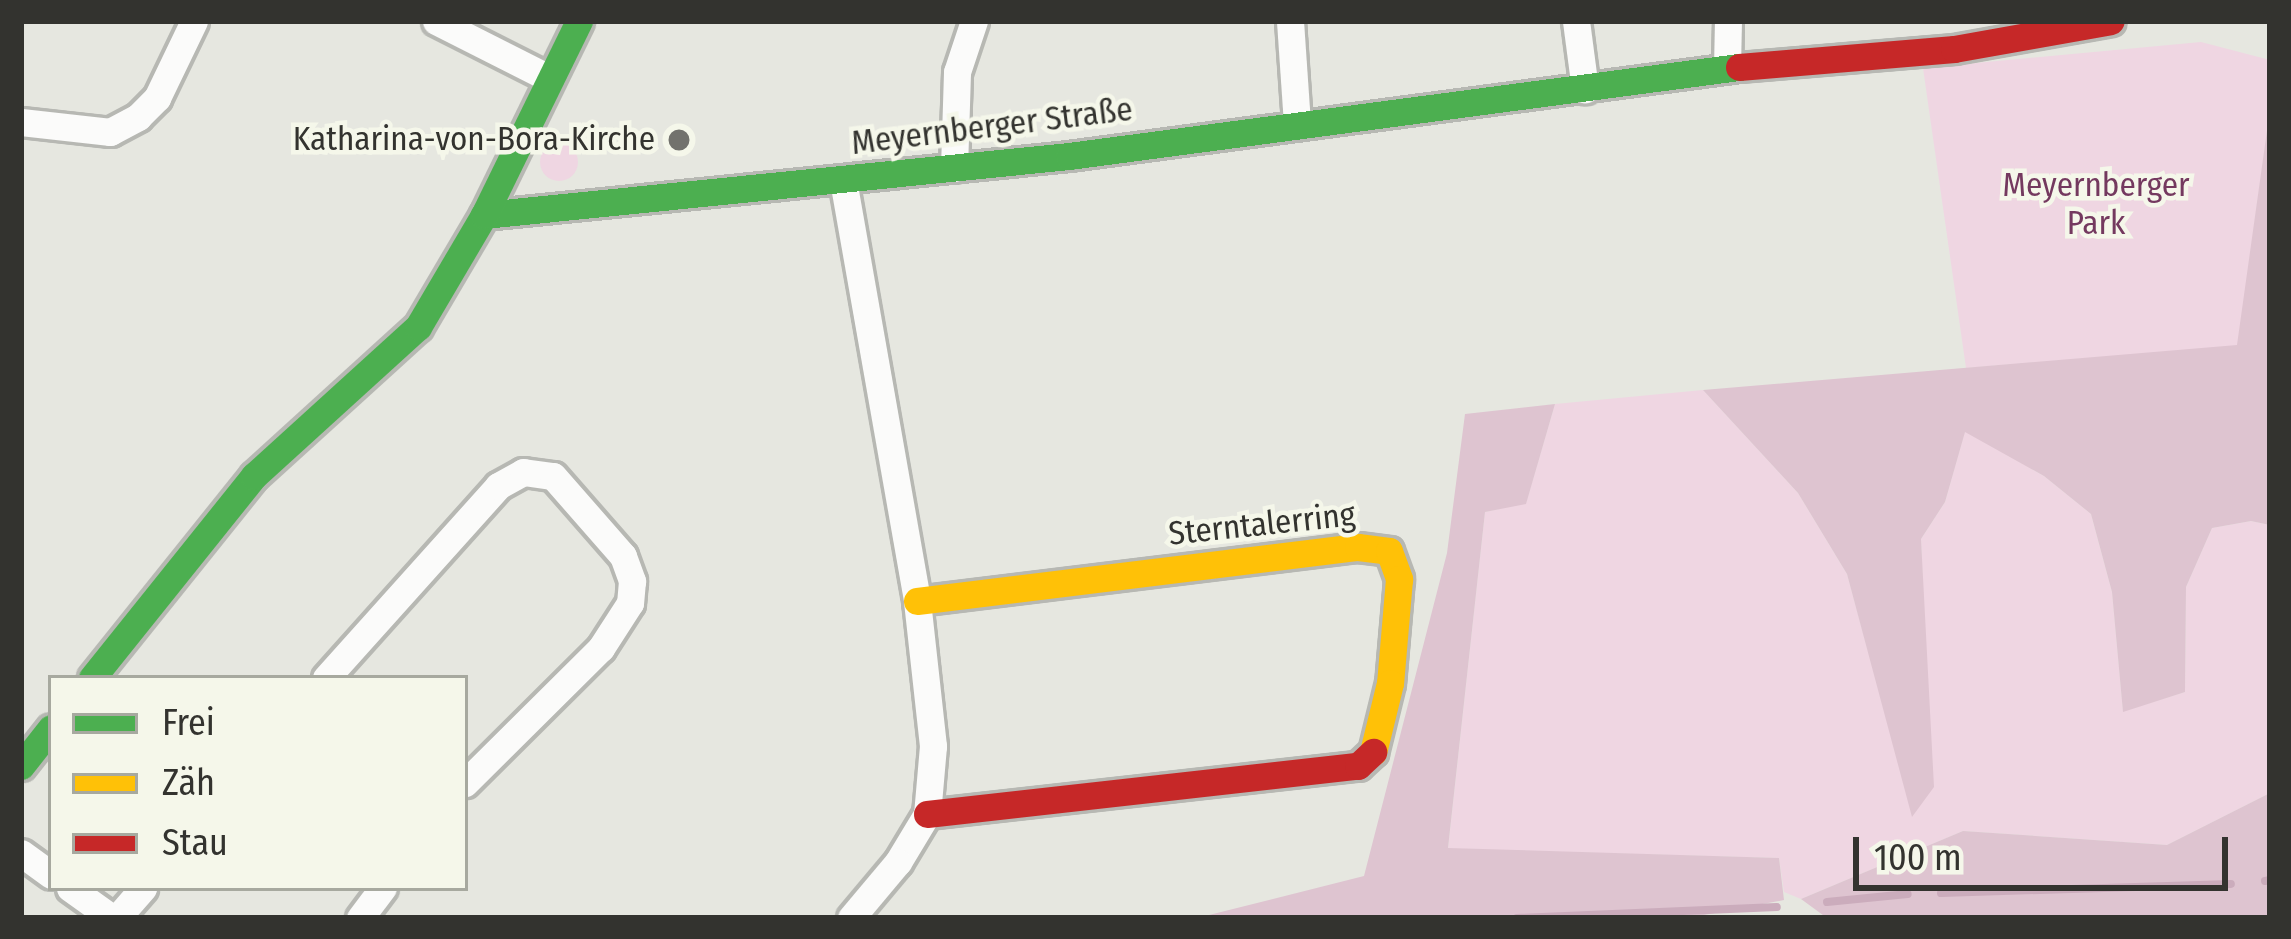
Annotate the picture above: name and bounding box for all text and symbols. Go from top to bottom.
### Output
street label: Meyernberger Straße [849,90,1135,164]
place label: Katharina-von-Bora-Kirche [293,120,655,160]
marker: Katharina-von-Bora-Kirche [666,127,692,153]
park label: Meyernberger Park [2002,166,2190,244]
street label: Sterntalerring [1167,496,1357,554]
legend [48,675,468,891]
text: Frei [162,701,215,745]
text: Zäh [162,761,215,805]
scale bar [1859,813,2234,887]
text: Stau [162,821,228,865]
text: 100 m [1874,836,1962,880]

